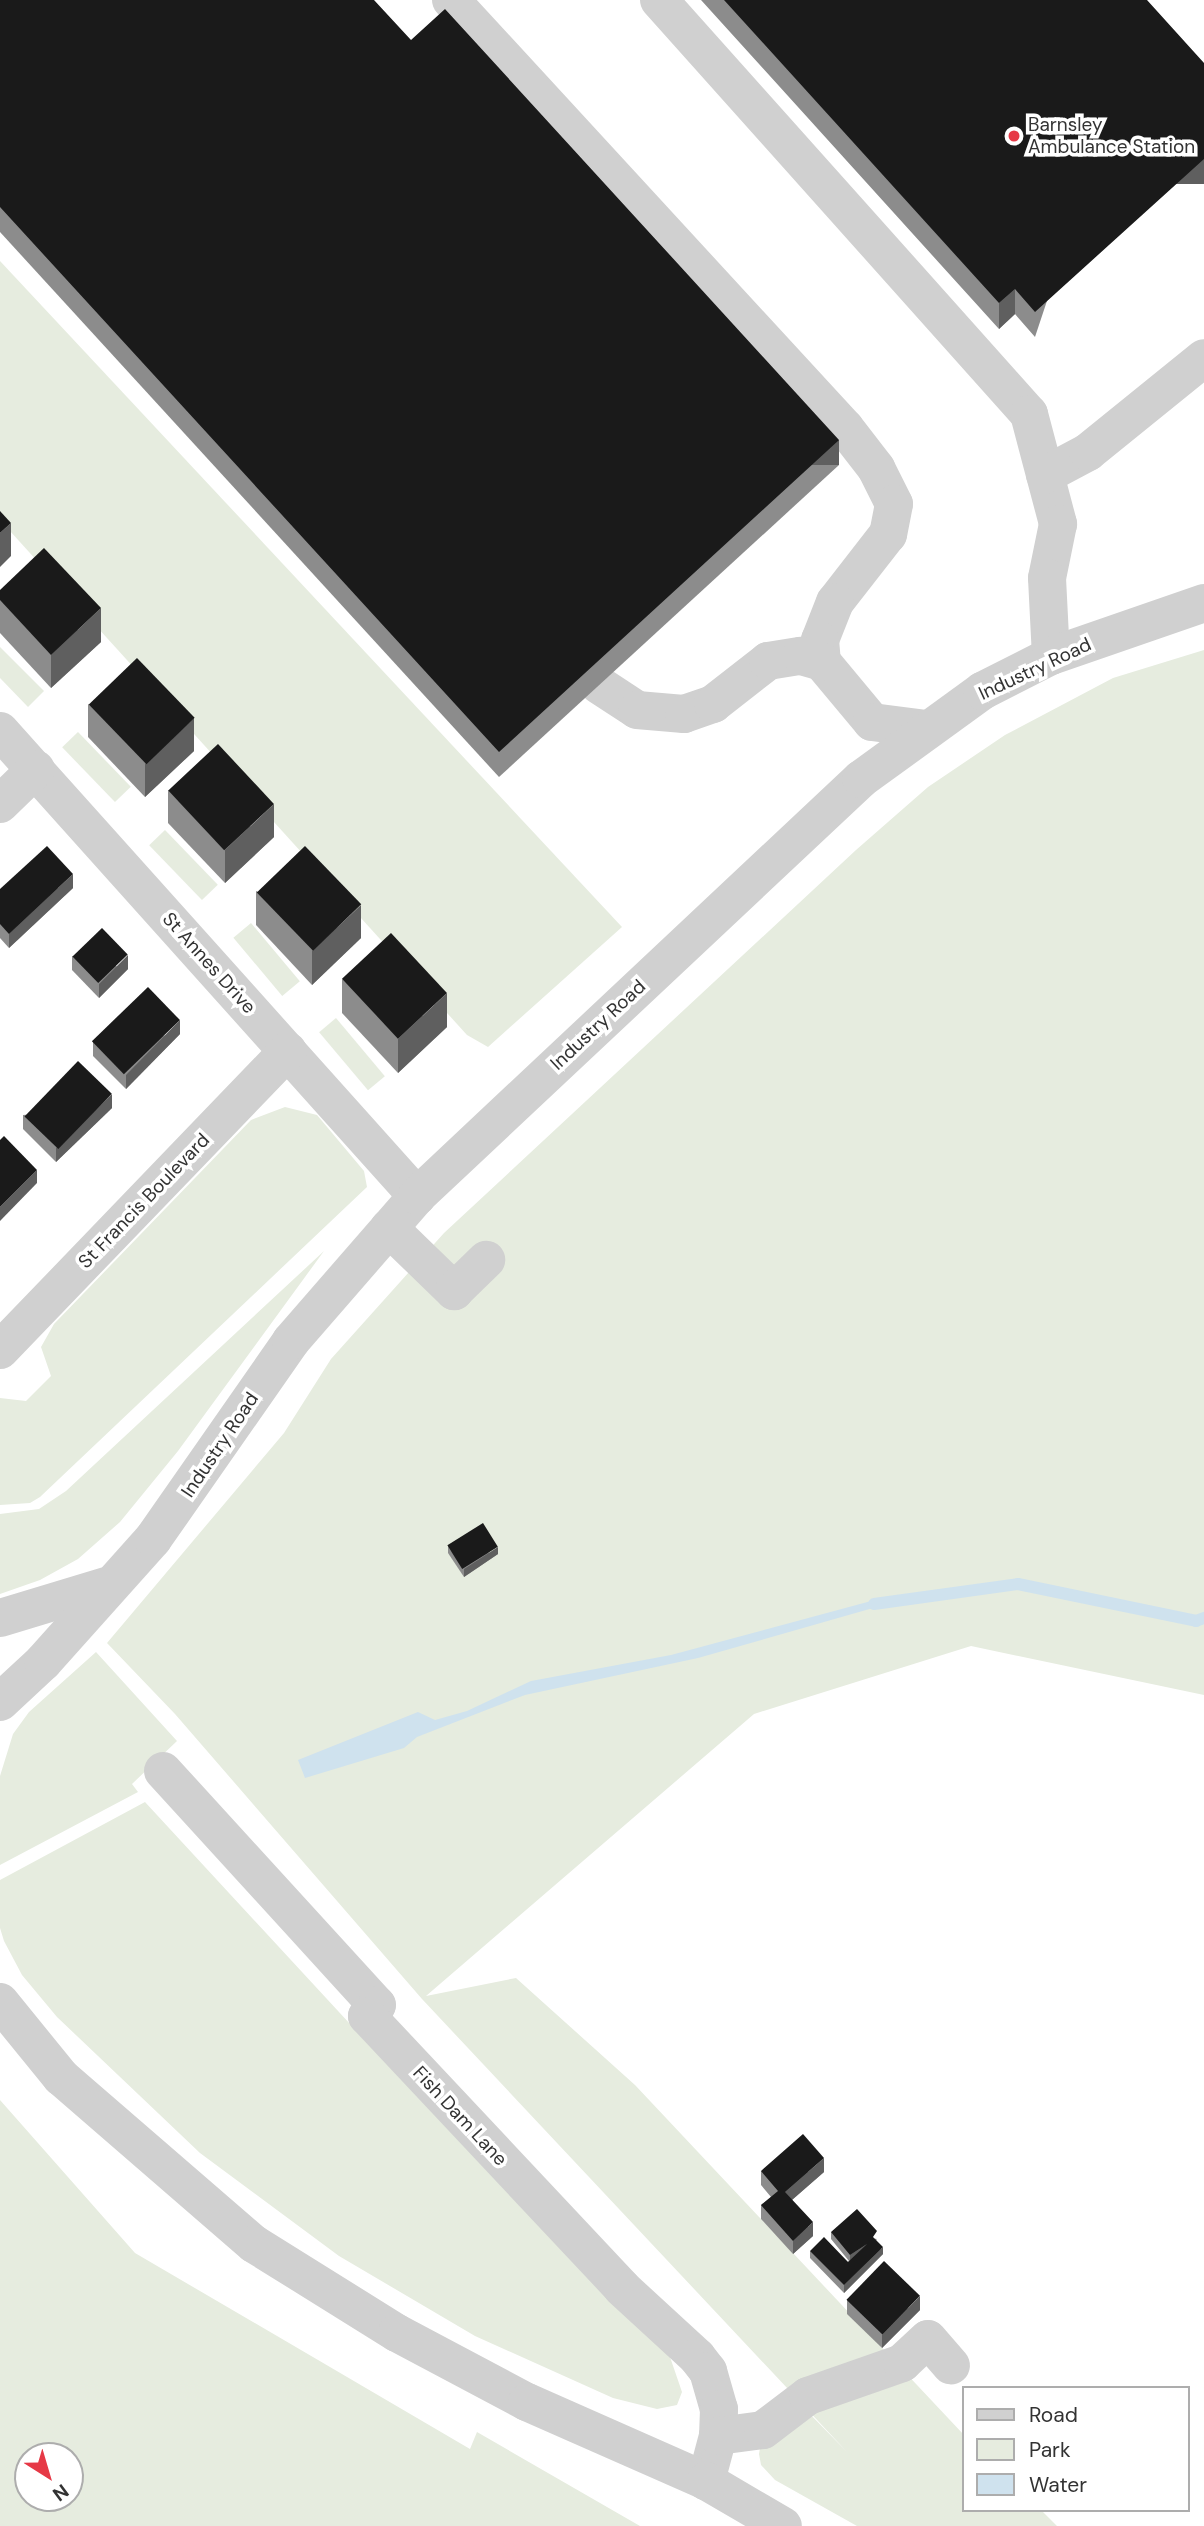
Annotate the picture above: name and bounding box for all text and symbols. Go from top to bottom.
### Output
place label: Barnsley Ambulance Station [1028,114,1195,158]
marker: Barnsley Ambulance Station [1006,128,1022,144]
street label: Industry Road [975,633,1095,705]
street label: St Annes Drive [158,908,260,1018]
street label: Industry Road [546,975,650,1075]
street label: St Francis Boulevard [74,1129,214,1273]
street label: Industry Road [177,1388,263,1502]
street label: Fish Dam Lane [408,2062,512,2170]
legend [962,2386,1190,2512]
text: Road [1029,2401,1078,2429]
text: Park [1029,2436,1070,2464]
north arrow [14,2442,84,2512]
text: Water [1029,2471,1087,2499]
text: N [48,2478,74,2507]

